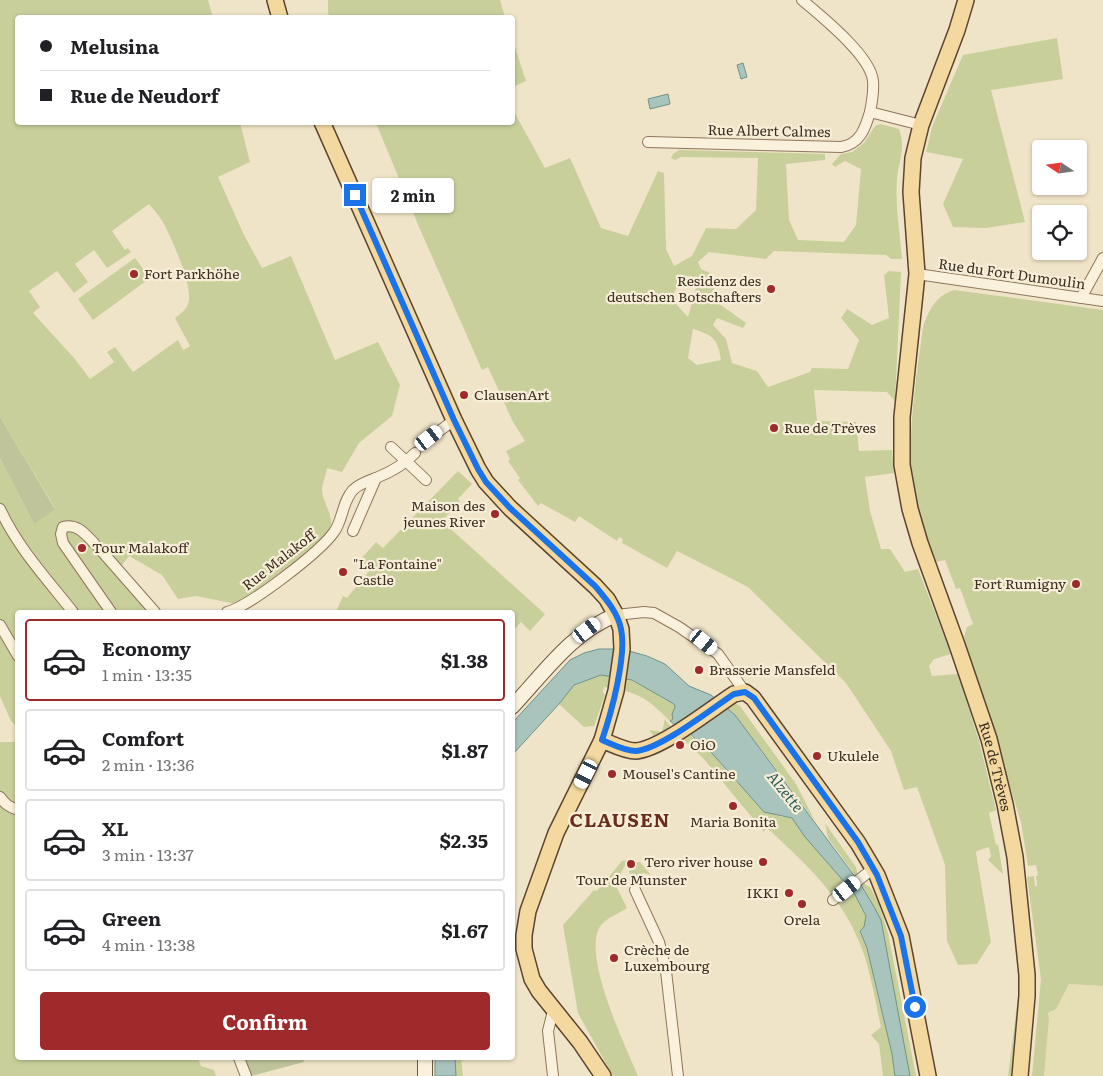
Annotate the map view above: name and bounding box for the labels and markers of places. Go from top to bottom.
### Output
place label: Fort Parkhöhe [144,263,240,283]
marker: Fort Parkhöhe [128,268,140,280]
place label: Residenz des deutschen Botschafters [607,270,761,306]
marker: Residenz des deutschen Botschafters [765,283,777,295]
place label: ClausenArt [474,384,550,404]
marker: ClausenArt [458,389,470,401]
place label: Rue de Trèves [784,417,876,437]
marker: Rue de Trèves [768,422,780,434]
place label: Maison des jeunes River [403,495,485,531]
marker: Maison des jeunes River [489,508,501,520]
place label: Tour Malakoff [92,537,189,557]
marker: Tour Malakoff [76,542,88,554]
place label: "La Fontaine" Castle [353,553,442,589]
marker: "La Fontaine" Castle [337,566,349,578]
place label: Fort Rumigny [974,573,1067,593]
marker: Fort Rumigny [1070,578,1082,590]
place label: Brasserie Mansfeld [709,659,836,679]
marker: Brasserie Mansfeld [693,664,705,676]
place label: OiO [690,734,716,754]
marker: OiO [674,739,686,751]
place label: Ukulele [827,745,879,765]
marker: Ukulele [811,750,823,762]
place label: Mousel's Cantine [622,763,736,783]
marker: Mousel's Cantine [606,768,618,780]
marker: Maria Bonita [727,800,739,812]
place label: Maria Bonita [690,811,777,831]
place label: Tero river house [644,851,753,871]
marker: Tero river house [757,856,769,868]
marker: Tour de Munster [625,858,637,870]
place label: Tour de Munster [575,869,687,889]
place label: IKKI [746,882,779,902]
marker: IKKI [783,887,795,899]
marker: Orela [796,898,808,910]
place label: Orela [784,909,821,929]
place label: Crèche de Luxembourg [624,939,710,975]
marker: Crèche de Luxembourg [608,952,620,964]

